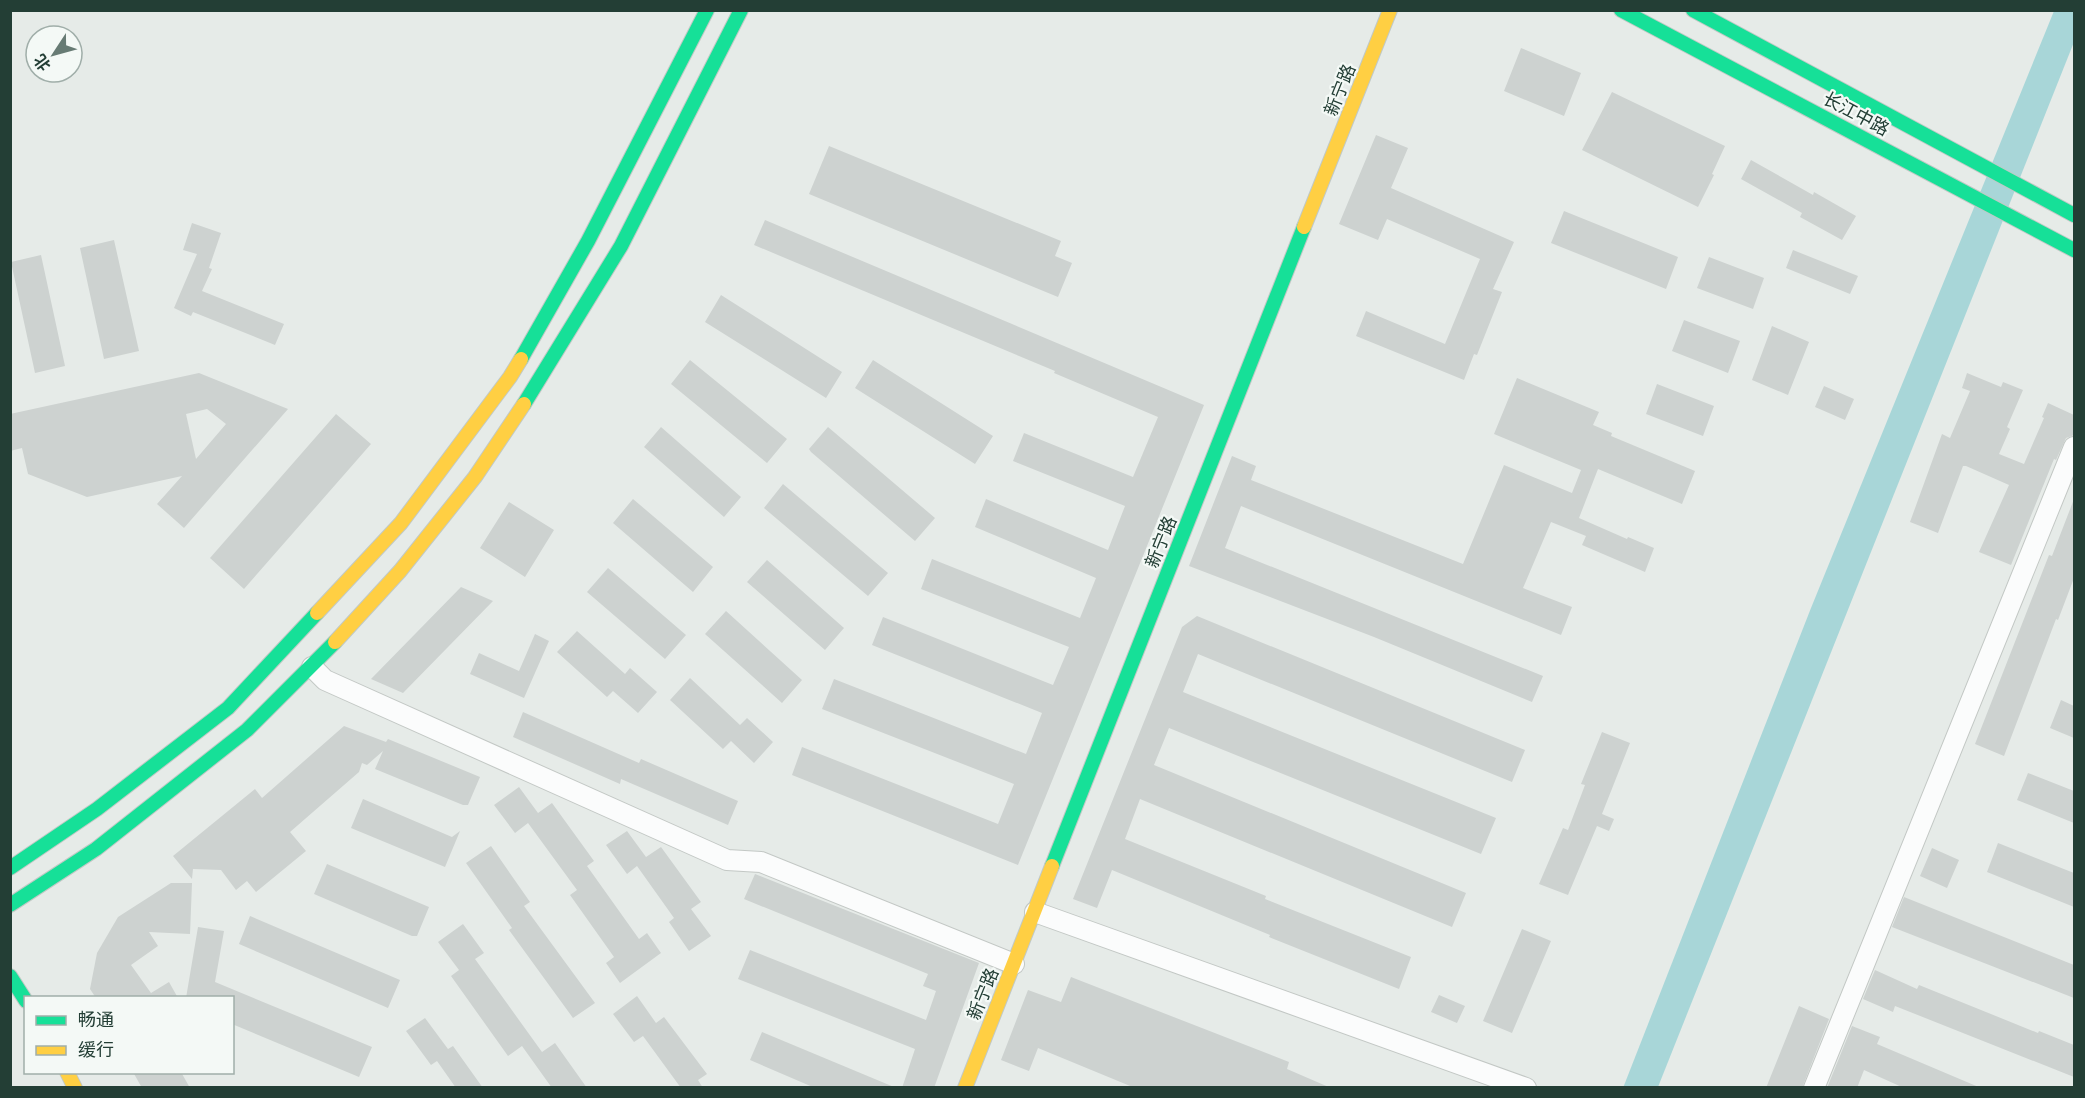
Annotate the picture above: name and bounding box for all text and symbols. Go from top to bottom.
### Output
north arrow [24,24,84,84]
text: 北 [30,50,55,75]
street label: 新宁路 [1320,61,1360,119]
street label: 长江中路 [1819,87,1893,141]
street label: 新宁路 [1141,513,1181,571]
street label: 新宁路 [963,965,1003,1023]
legend [24,996,234,1074]
text: 畅通 [78,1009,114,1031]
text: 缓行 [78,1039,114,1061]

